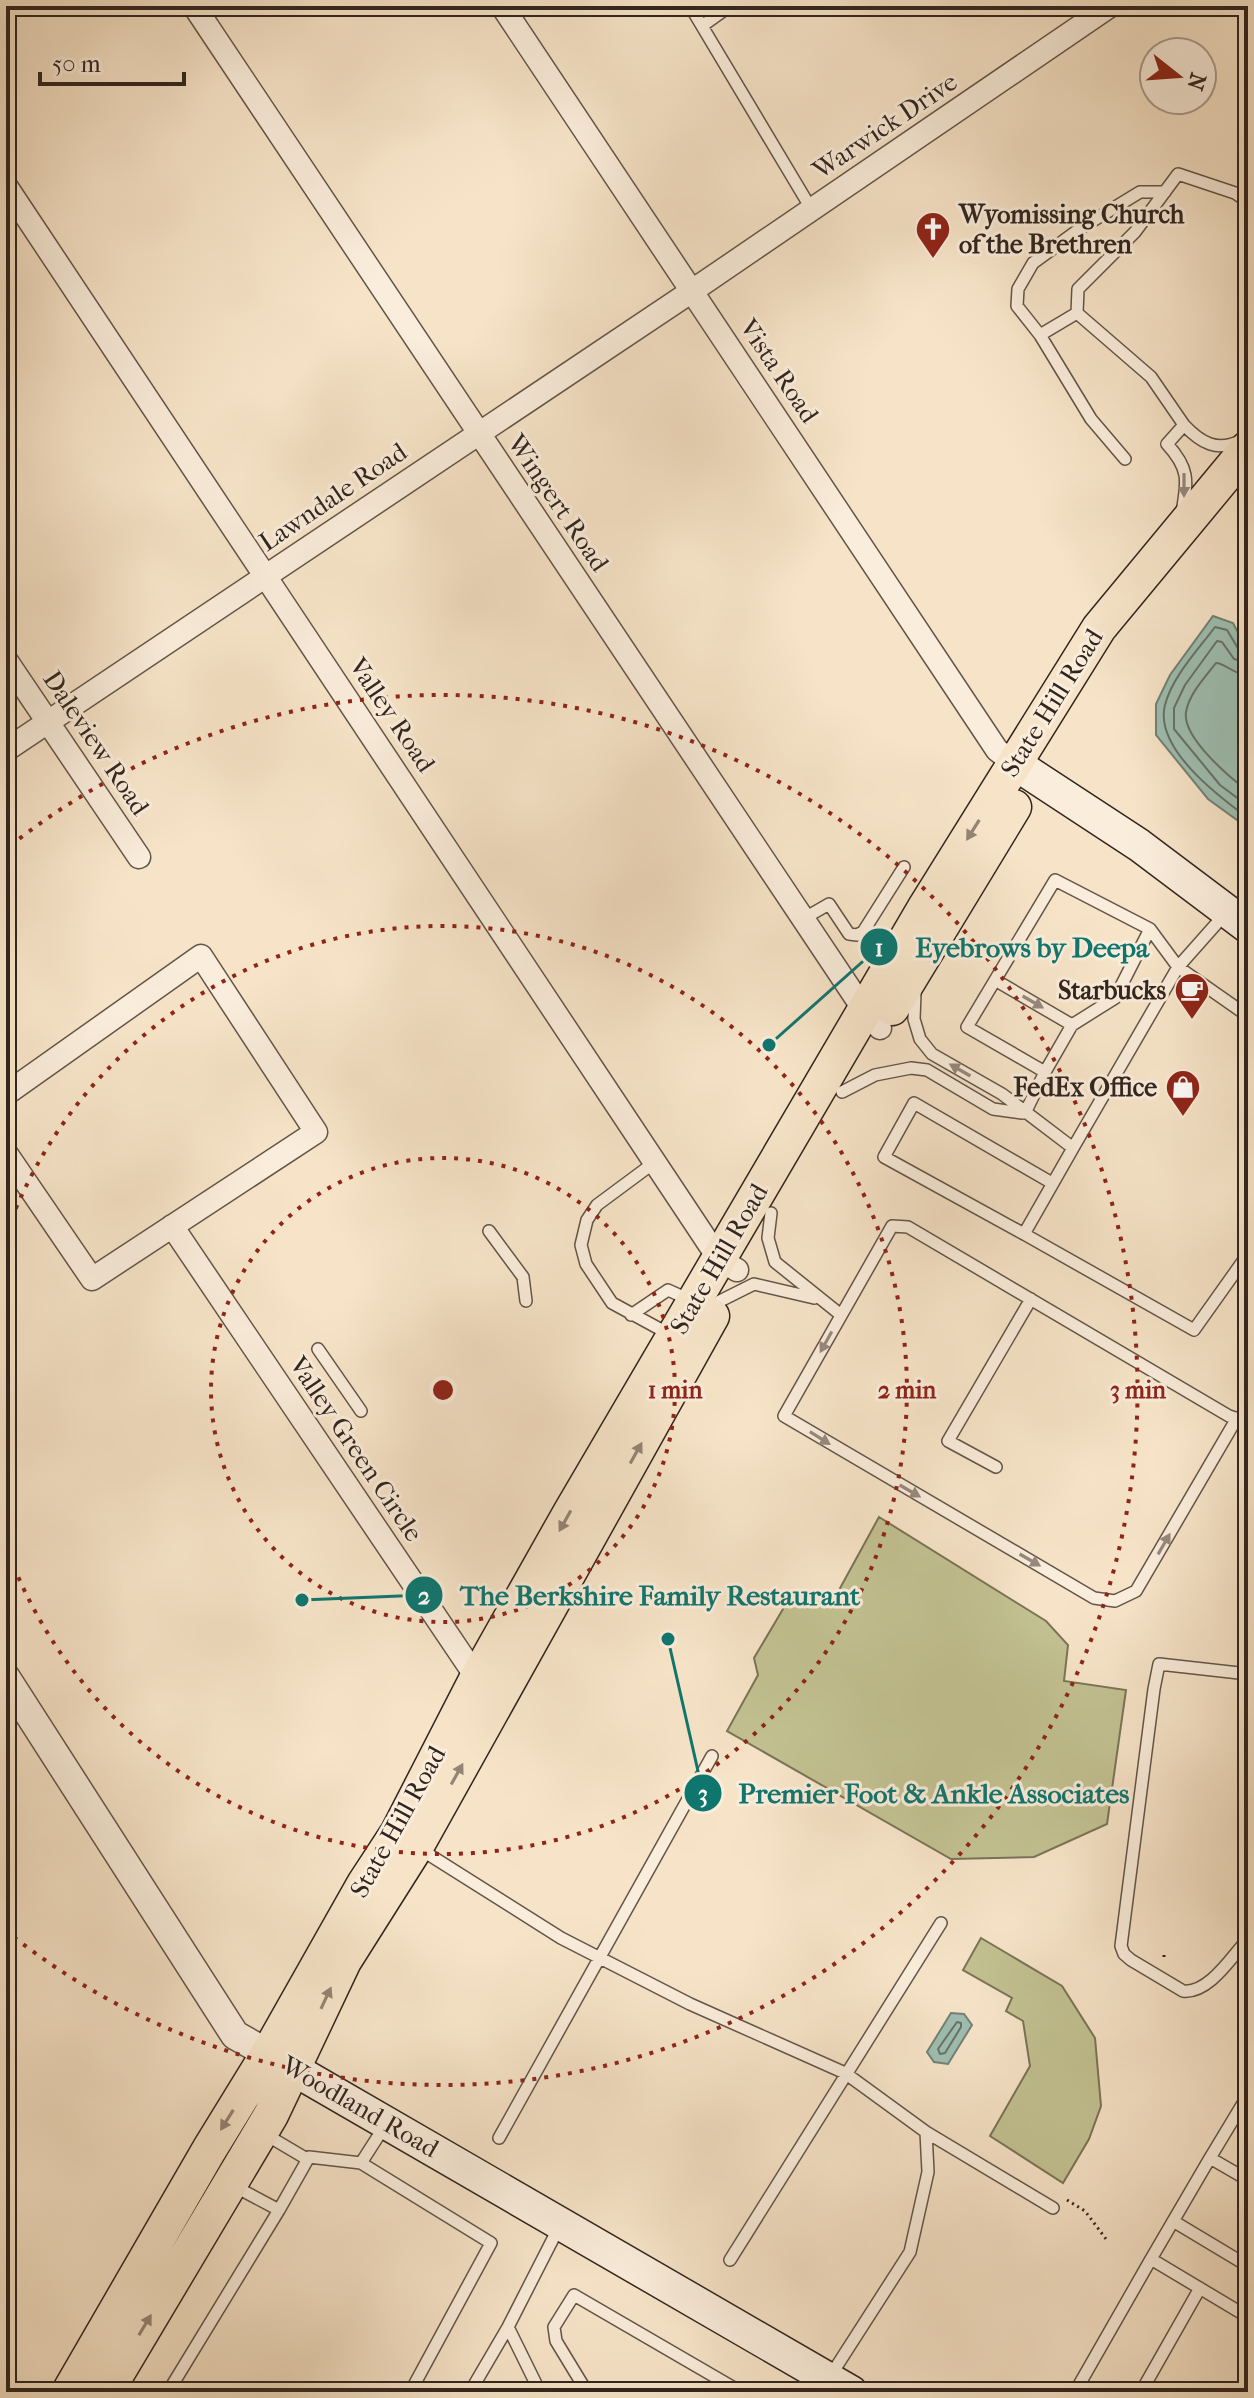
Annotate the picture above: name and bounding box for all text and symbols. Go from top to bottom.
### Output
scale bar [40,36,184,86]
north arrow [1138,36,1218,116]
text: 50 m [52,50,101,78]
street label: Warwick Drive [806,66,963,186]
text: N [1181,70,1211,94]
place label: Wyomissing Church of the Brethren [958,199,1185,260]
church icon: Wyomissing Church of the Brethren [914,210,952,260]
street label: Vista Road [732,312,826,430]
street label: Wingert Road [500,428,616,578]
street label: Lawndale Road [253,436,413,558]
one-way arrow [1178,473,1190,498]
street label: State Hill Road [994,623,1110,783]
street label: Valley Road [342,651,442,779]
street label: Daleview Road [36,665,156,822]
one-way arrow [965,819,980,840]
callout: Eyebrows by Deepa [859,921,1164,973]
text: Eyebrows by Deepa [915,931,1150,964]
text: 1 [875,934,883,962]
cafe icon: Starbucks [1173,971,1211,1021]
place label: Starbucks [1058,975,1166,1006]
one-way arrow [1022,995,1044,1009]
one-way arrow [949,1063,971,1077]
shop icon: FedEx Office [1164,1068,1202,1118]
place label: FedEx Office [1013,1072,1157,1103]
street label: State Hill Road [663,1178,775,1340]
one-way arrow [819,1331,833,1353]
street label: Valley Green Circle [282,1350,429,1547]
centre of rings [429,1376,457,1404]
text: 1 min [648,1376,703,1404]
text: 2 min [878,1376,937,1404]
text: 3 min [1110,1376,1167,1404]
one-way arrow [809,1431,831,1445]
one-way arrow [628,1442,642,1464]
one-way arrow [899,1484,921,1498]
one-way arrow [559,1510,573,1532]
one-way arrow [1157,1533,1171,1555]
one-way arrow [1019,1553,1042,1567]
callout: The Berkshire Family Restaurant [404,1569,876,1621]
text: The Berkshire Family Restaurant [459,1579,861,1612]
text: 2 [418,1582,430,1610]
street label: State Hill Road [344,1740,453,1903]
one-way arrow [450,1762,464,1785]
callout: Premier Foot & Ankle Associates [683,1767,1145,1819]
text: Premier Foot & Ankle Associates [739,1777,1129,1810]
text: 3 [698,1780,708,1808]
one-way arrow [319,1986,333,2010]
street label: Woodland Road [275,2049,445,2165]
one-way arrow [220,2109,234,2131]
one-way arrow [138,2314,152,2336]

